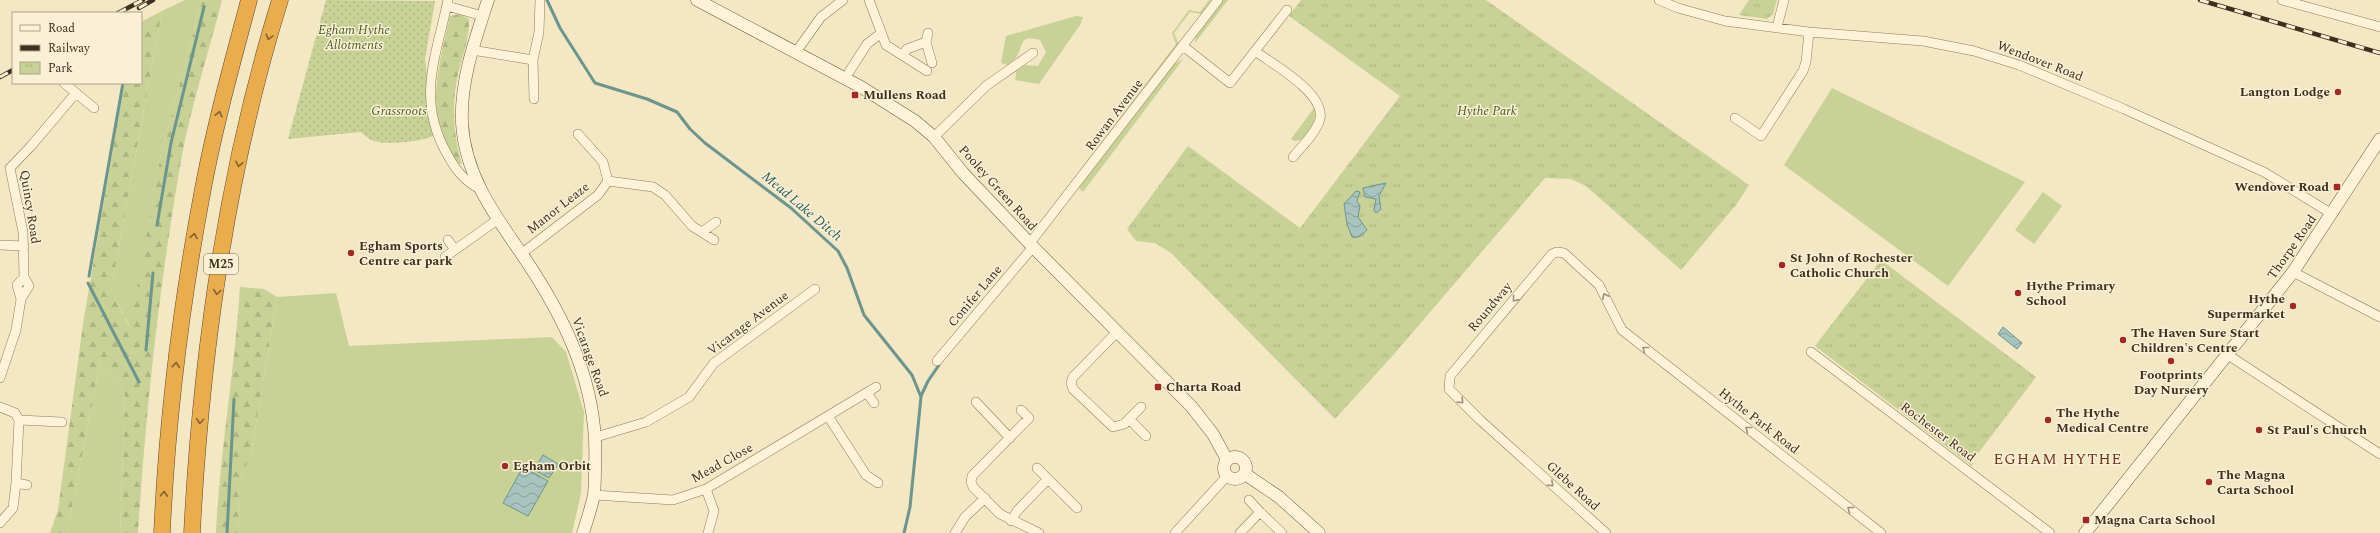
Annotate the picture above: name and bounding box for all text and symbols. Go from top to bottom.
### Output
legend [12,12,142,84]
text: Road [48,19,75,38]
park label: Egham Hythe Allotments [318,20,390,55]
one-way arrow [265,34,274,41]
street label: Wendover Road [1994,35,2086,87]
text: Railway [48,39,91,58]
text: Park [48,59,73,78]
street label: Rowan Avenue [1080,75,1148,155]
place label: Langton Lodge [2240,82,2330,102]
place label: Mullens Road [863,85,947,105]
marker: Langton Lodge [2333,87,2343,97]
marker: Mullens Road [850,90,860,100]
park label: Grassroots [371,101,427,121]
park label: Hythe Park [1457,101,1517,121]
one-way arrow [214,111,222,117]
street label: Pooley Green Road [954,141,1042,235]
one-way arrow [235,161,244,167]
water label: Mead Lake Ditch [757,166,847,246]
street label: Quincy Road [14,169,46,245]
street label: Manor Leaze [522,177,594,239]
place label: Wendover Road [2235,177,2329,197]
marker: Wendover Road [2332,182,2342,192]
street label: Thorpe Road [2262,211,2322,283]
one-way arrow [190,233,198,239]
place label: Egham Sports Centre car park [359,236,453,271]
marker: Egham Sports Centre car park [346,248,356,258]
place label: St John of Rochester Catholic Church [1790,248,1913,283]
road number: M25 [204,254,238,274]
marker: St John of Rochester Catholic Church [1777,260,1787,270]
street label: Conifer Lane [943,261,1007,331]
place label: Hythe Primary School [2026,276,2116,311]
street label: Roundway [1463,277,1517,336]
street label: Vicarage Avenue [703,286,793,360]
marker: Hythe Primary School [2013,288,2023,298]
one-way arrow [213,289,222,295]
place label: Hythe Supermarket [2207,289,2285,324]
one-way arrow [1602,292,1609,300]
one-way arrow [1512,294,1519,301]
marker: Hythe Supermarket [2288,301,2298,311]
street label: Vicarage Road [566,314,614,400]
place label: The Haven Sure Start Children's Centre [2131,323,2259,358]
marker: The Haven Sure Start Children's Centre [2118,335,2128,345]
one-way arrow [1643,346,1650,353]
marker: Footprints Day Nursery [2166,356,2176,366]
one-way arrow [172,362,181,368]
place label: Footprints Day Nursery [2134,365,2209,400]
place label: Charta Road [1166,377,1242,397]
marker: Charta Road [1153,382,1163,392]
street label: Hythe Park Road [1714,383,1804,459]
one-way arrow [1456,396,1464,404]
street label: Rochester Road [1896,397,1980,467]
place label: The Hythe Medical Centre [2056,403,2149,438]
marker: The Hythe Medical Centre [2043,415,2053,425]
one-way arrow [196,418,205,424]
place label: St Paul's Church [2267,420,2367,440]
marker: St Paul's Church [2254,425,2264,435]
one-way arrow [1745,426,1752,433]
street label: Mead Close [687,438,757,488]
district label: EGHAM HYTHE [1994,448,2122,471]
place label: Egham Orbit [513,456,591,476]
street label: Glebe Road [1542,456,1604,516]
marker: Egham Orbit [500,461,510,471]
place label: The Magna Carta School [2217,465,2294,500]
marker: The Magna Carta School [2204,477,2214,487]
one-way arrow [1546,479,1554,486]
one-way arrow [160,491,168,497]
one-way arrow [1847,507,1854,514]
place label: Magna Carta School [2094,510,2215,530]
marker: Magna Carta School [2081,515,2091,525]

